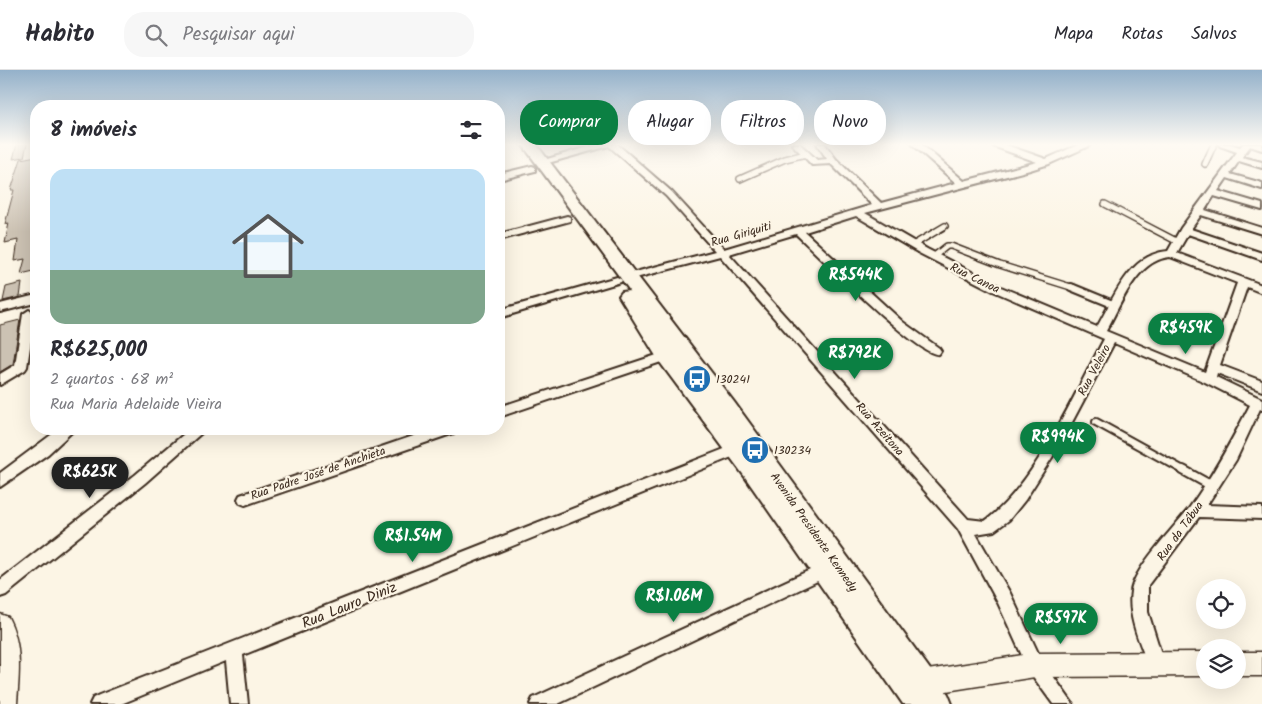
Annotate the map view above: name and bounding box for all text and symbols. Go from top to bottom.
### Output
search box [124,12,474,57]
text: Habito [25,15,94,54]
text: Pesquisar aqui [182,20,295,50]
text: Mapa [1054,20,1093,49]
text: Rotas [1121,20,1163,49]
text: Salvos [1191,20,1237,49]
icon: search [142,21,170,49]
chip: Comprar [520,100,618,145]
chip: Alugar [628,100,711,145]
chip: Filtros [721,100,804,145]
chip: Novo [814,100,886,145]
text: 8 imóveis [50,114,137,147]
icon: filters [457,116,485,144]
icon: home [223,201,313,291]
street label: Rua Giriquiti [709,216,775,252]
street label: Rua Canoa [947,258,1003,299]
pin: R$544K [815,260,897,302]
text: R$544K [829,263,883,288]
pin: R$459K [1145,312,1227,355]
text: R$459K [1159,316,1213,341]
text: R$625,000 [50,334,147,367]
pin: R$792K [814,338,896,380]
text: R$792K [828,341,882,366]
street label: Rua Veleiro [1073,341,1116,399]
bus stop icon: 130241 [682,364,712,394]
text: 2 quartos · 68 m² [50,367,173,392]
place label: 130241 [716,370,750,389]
text: Rua Maria Adelaide Vieira [50,392,222,417]
street label: Rua Azeitona [851,398,909,461]
pin: R$994K [1017,422,1099,464]
text: R$994K [1031,425,1085,450]
bus stop icon: 130234 [740,435,770,465]
street label: Rua Padre José de Anchieta [248,441,389,506]
place label: 130234 [774,441,811,460]
pin: R$625K [49,456,131,499]
text: R$625K [63,460,117,485]
street label: Avenida Presidente Kennedy [765,469,862,596]
street label: Rua da Tábua [1152,497,1209,565]
pin: R$1.54M [367,520,459,563]
text: R$1.54M [385,524,441,549]
street label: Rua Lauro Diniz [298,576,401,636]
map controls [1196,579,1246,689]
button: locate [1196,579,1246,629]
pin: R$1.06M [628,580,720,623]
text: R$1.06M [646,584,702,609]
pin: R$597K [1020,602,1102,645]
text: R$597K [1035,606,1087,631]
button: layers [1196,639,1246,689]

